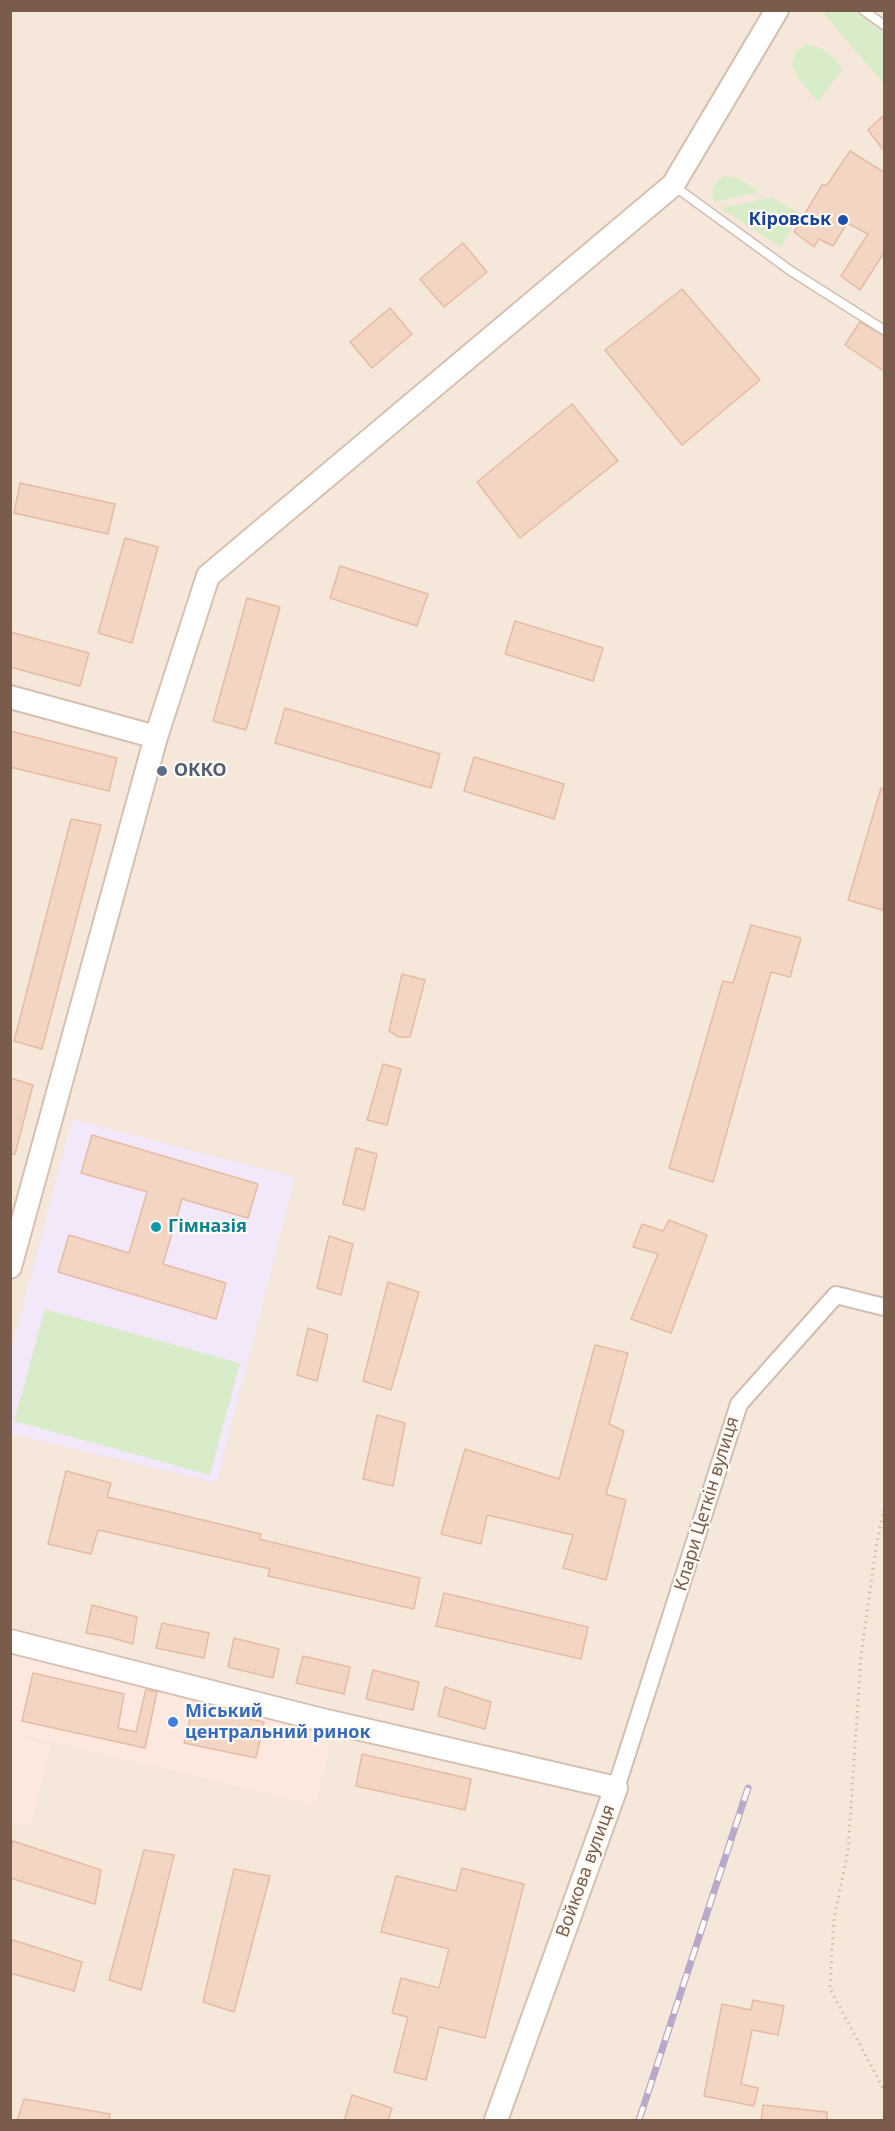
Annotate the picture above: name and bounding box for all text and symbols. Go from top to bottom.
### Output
place label: Кіровськ [748,209,831,231]
marker: Кіровськ [836,213,850,227]
place label: ОККО [174,760,227,782]
marker: ОККО [155,764,169,778]
place label: Гімназія [168,1216,247,1238]
marker: Гімназія [149,1220,163,1234]
street label: Клари Цеткін вулиця [670,1414,744,1594]
place label: Міський центральний ринок [185,1701,371,1744]
marker: Міський центральний ринок [166,1715,180,1729]
street label: Войкова вулиця [552,1802,620,1940]

